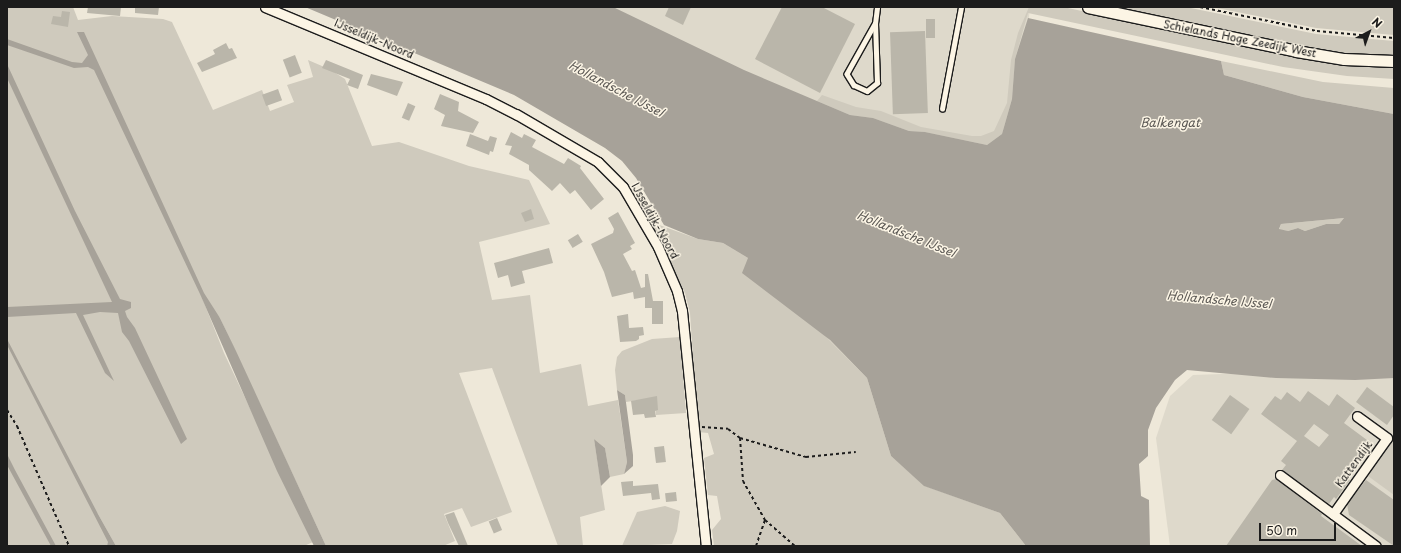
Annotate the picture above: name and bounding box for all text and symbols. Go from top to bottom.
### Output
north arrow [1349,12,1389,52]
text: N [1368,13,1386,32]
street label: IJsseldijk-Noord [332,16,416,62]
street label: Schielands Hoge Zeedijk West [1163,18,1317,60]
water label: Hollandsche IJssel [566,58,666,120]
water label: Balkengat [1140,116,1200,130]
street label: IJsseldijk-Noord [629,181,681,261]
water label: Hollandsche IJssel [855,208,957,260]
water label: Hollandsche IJssel [1166,288,1272,312]
street label: Kattendijk [1333,438,1375,490]
scale bar [1261,515,1338,541]
text: 50 m [1266,521,1297,539]

